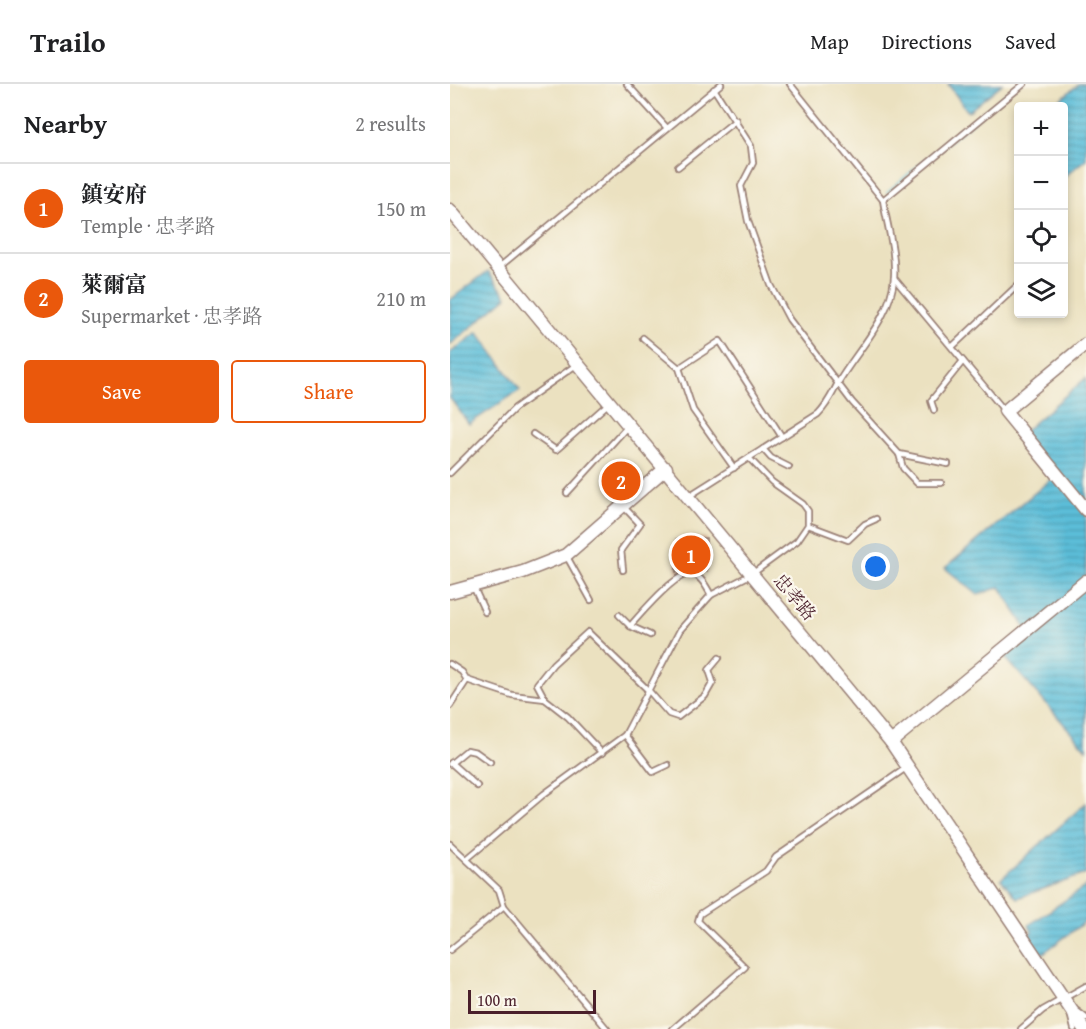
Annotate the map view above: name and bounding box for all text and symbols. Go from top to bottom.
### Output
text: Trailo [30,21,106,62]
text: Map [810,26,849,57]
text: Directions [882,26,972,57]
text: Saved [1005,26,1056,57]
map controls [1014,102,1068,318]
button: + [1014,102,1068,156]
text: Nearby [24,104,107,143]
text: 2 results [355,109,426,138]
button: − [1014,156,1068,210]
text: 鎮安府 [81,178,147,210]
text: 1 [38,194,49,223]
text: 150 m [376,194,426,223]
button: locate [1014,210,1068,264]
text: Temple · 忠孝路 [81,211,215,240]
button: layers [1014,264,1068,318]
text: 萊爾富 [81,268,147,300]
text: 2 [38,284,49,313]
text: 210 m [376,284,426,313]
text: Supermarket · 忠孝路 [81,301,262,330]
button: Save [24,360,219,423]
button: Share [231,360,426,423]
pin: 2 [602,458,640,504]
pin: 1 [672,532,710,578]
your location [861,552,890,581]
street label: 忠孝路 [767,568,823,626]
scale bar [468,987,596,1014]
text: 100 m [477,988,517,1012]

